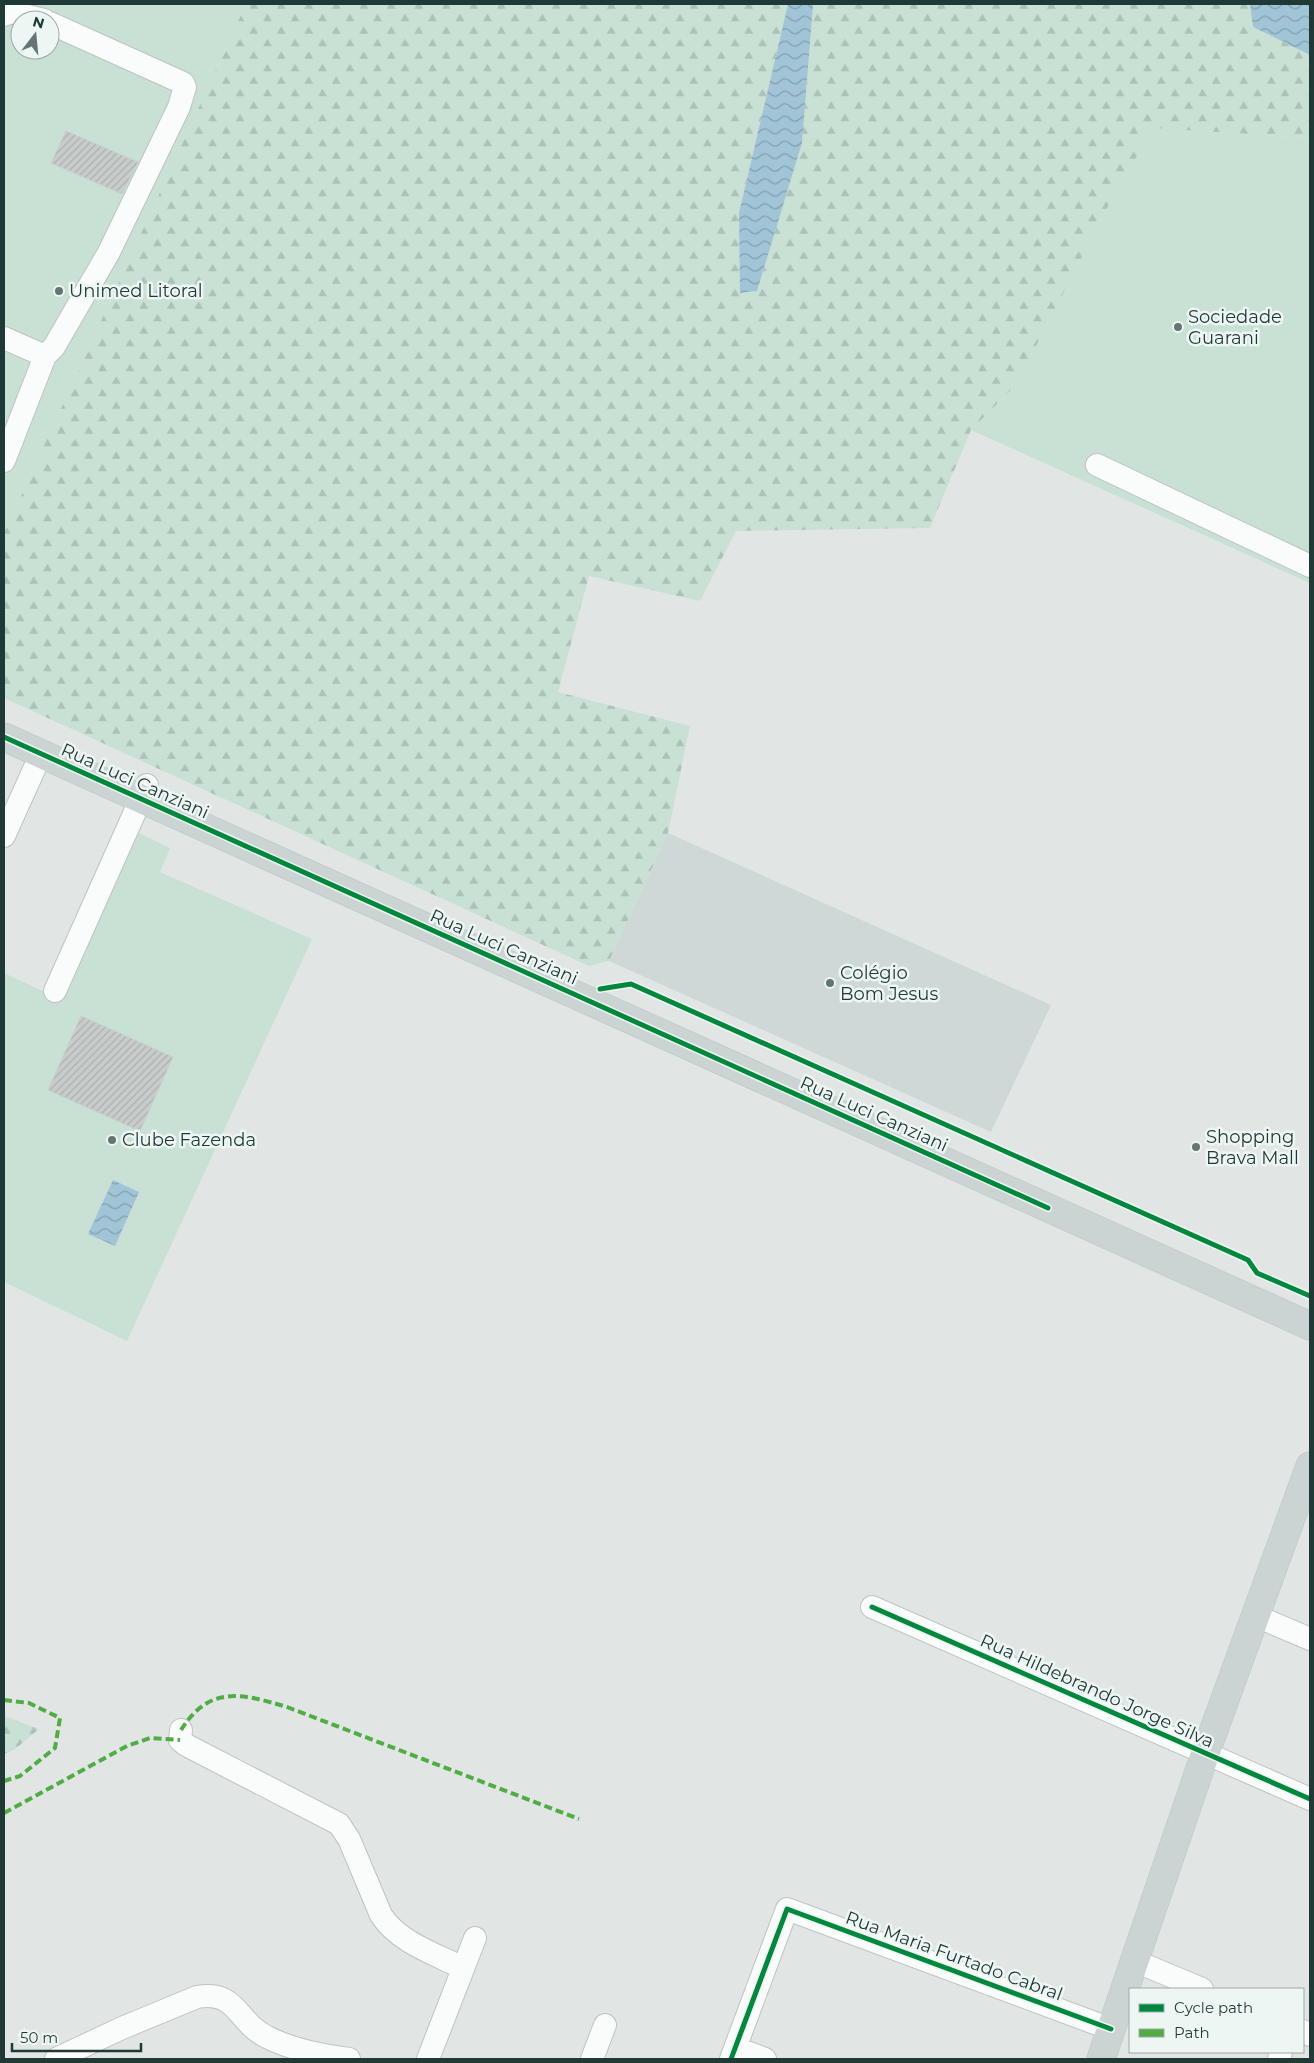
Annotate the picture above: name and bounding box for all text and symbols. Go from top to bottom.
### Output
north arrow [10,10,60,60]
text: N [31,12,47,33]
place label: Unimed Litoral [69,280,203,302]
marker: Unimed Litoral [53,285,65,297]
place label: Sociedade Guarani [1188,306,1282,349]
marker: Sociedade Guarani [1172,321,1184,333]
street label: Rua Luci Canziani [58,738,212,824]
street label: Rua Luci Canziani [427,904,581,990]
place label: Colégio Bom Jesus [840,962,938,1005]
marker: Colégio Bom Jesus [824,977,836,989]
street label: Rua Luci Canziani [797,1071,951,1157]
place label: Shopping Brava Mall [1206,1126,1299,1169]
place label: Clube Fazenda [122,1129,256,1151]
marker: Clube Fazenda [106,1134,118,1146]
marker: Shopping Brava Mall [1190,1141,1202,1153]
street label: Rua Hildebrando Jorge Silva [977,1629,1217,1753]
street label: Rua Maria Furtado Cabral [842,1906,1066,2006]
legend [1129,1988,1304,2053]
text: Cycle path [1174,1998,1253,2017]
scale bar [12,2020,141,2052]
text: Path [1174,2023,1210,2042]
text: 50 m [20,2028,58,2047]

